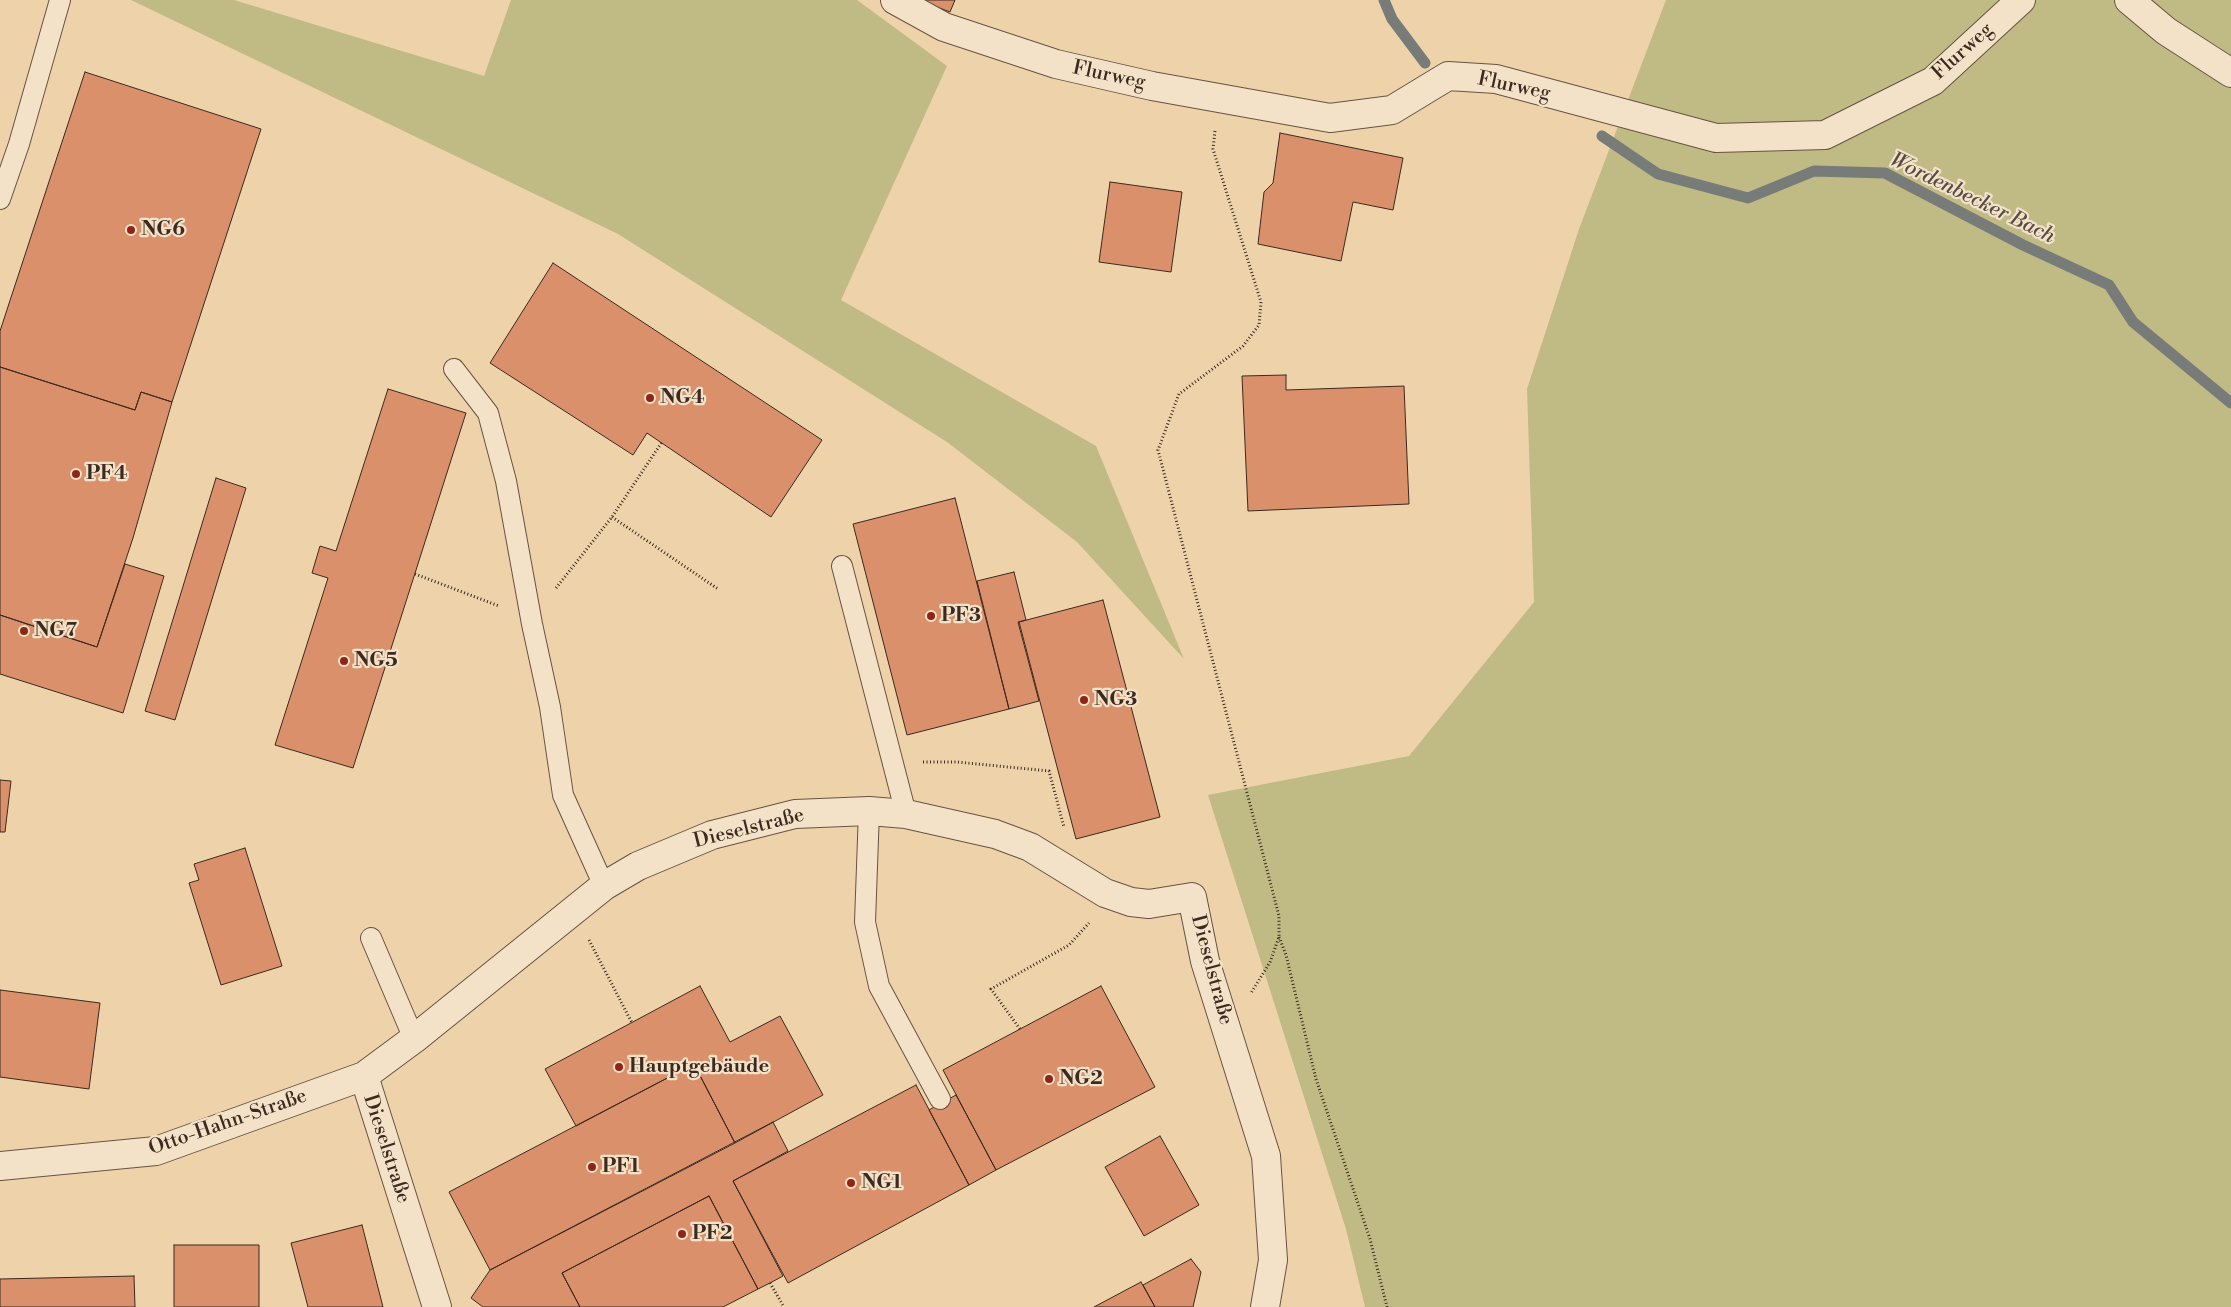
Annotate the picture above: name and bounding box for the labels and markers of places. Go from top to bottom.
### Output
place label: NG6 [141,218,185,242]
marker: NG6 [125,224,137,236]
place label: NG4 [660,386,705,410]
marker: NG4 [644,392,656,404]
place label: PF4 [86,462,127,486]
marker: PF4 [70,468,82,480]
place label: PF3 [941,604,981,628]
marker: PF3 [925,610,937,622]
place label: NG7 [34,619,77,643]
marker: NG7 [18,625,30,637]
place label: NG5 [354,649,398,673]
marker: NG5 [338,655,350,667]
place label: NG3 [1094,688,1137,712]
marker: NG3 [1078,694,1090,706]
place label: Hauptgebäude [629,1055,769,1079]
marker: Hauptgebäude [613,1061,625,1073]
place label: NG2 [1059,1067,1103,1091]
marker: NG2 [1043,1073,1055,1085]
place label: PF1 [602,1155,640,1179]
marker: PF1 [586,1161,598,1173]
place label: NG1 [861,1171,902,1195]
marker: NG1 [845,1177,857,1189]
place label: PF2 [692,1222,733,1246]
marker: PF2 [676,1228,688,1240]

